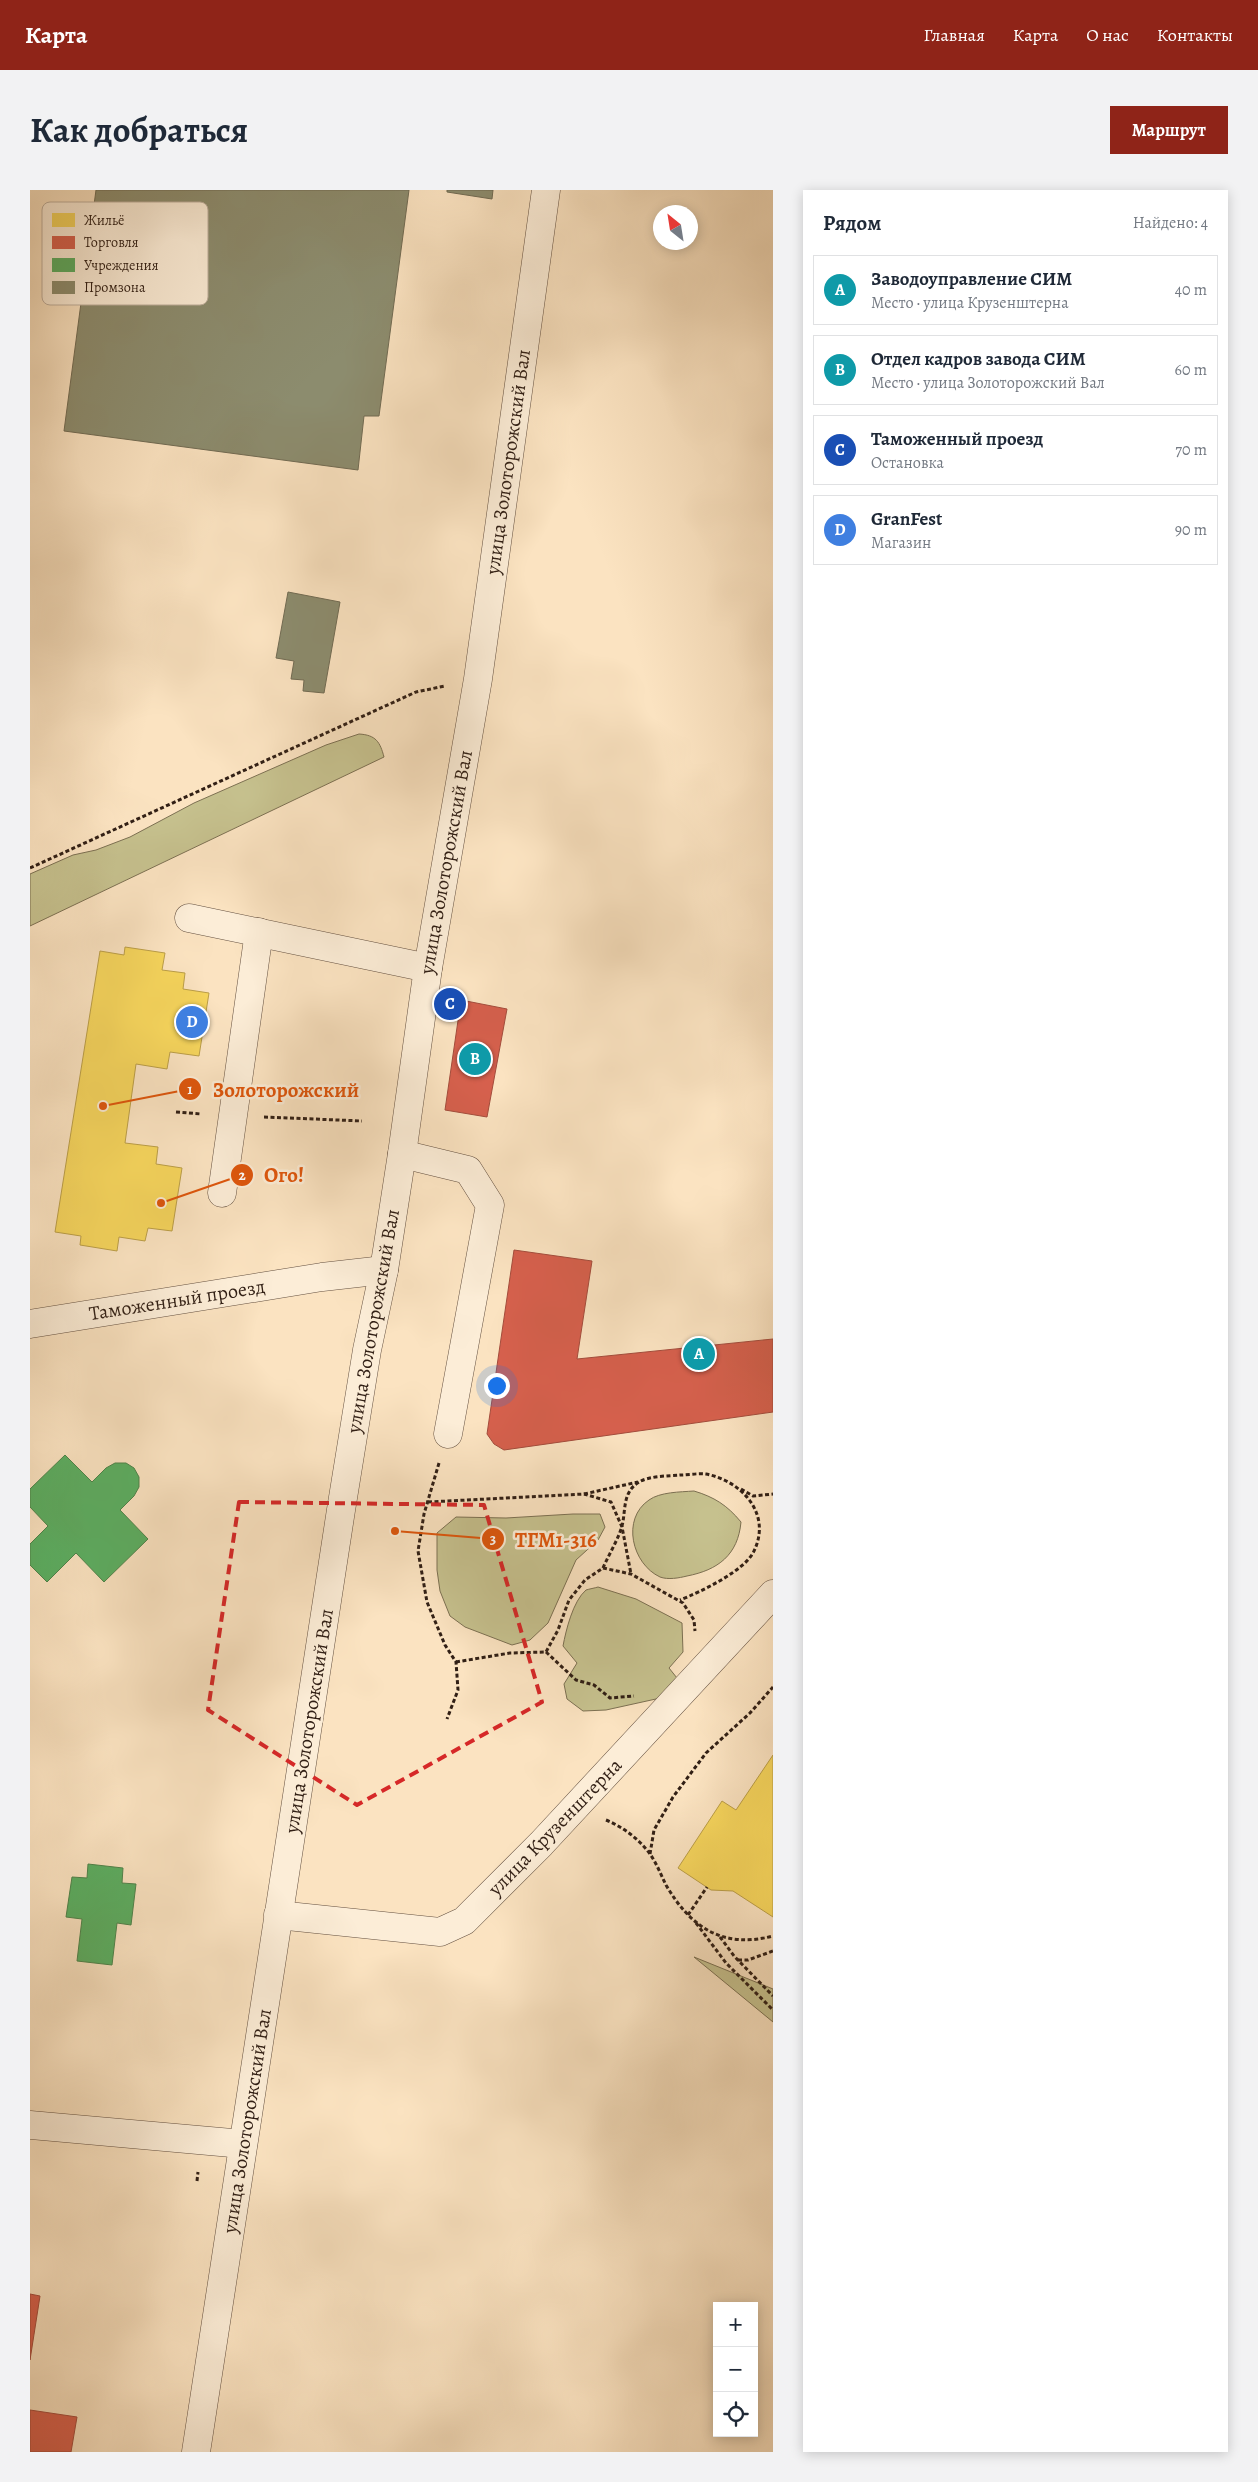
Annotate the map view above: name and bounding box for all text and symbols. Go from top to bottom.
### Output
text: Карта [25,19,87,51]
text: Главная [924,23,985,47]
text: Карта [1013,23,1058,47]
text: О нас [1086,23,1129,47]
text: Контакты [1157,23,1233,47]
text: Как добраться [30,106,248,154]
button: Маршрут [1110,106,1228,154]
legend [42,202,208,305]
north arrow [653,205,698,250]
text: Рядом [823,209,881,237]
text: Жильё [84,211,124,230]
text: Найдено: 4 [1133,212,1208,234]
text: Торговля [84,233,139,252]
text: Учреждения [84,256,159,275]
text: Заводоуправление СИМ [871,266,1072,292]
text: Промзона [84,278,146,297]
text: A [835,279,845,301]
text: 40 m [1175,279,1207,301]
text: Место · улица Крузенштерна [871,292,1069,314]
text: Отдел кадров завода СИМ [871,346,1086,372]
street label: улица Золоторожский Вал [479,348,537,577]
text: B [835,359,845,381]
text: 60 m [1175,359,1207,381]
text: Место · улица Золоторожский Вал [871,372,1105,394]
text: Таможенный проезд [871,426,1043,452]
text: C [835,439,845,461]
text: 70 m [1175,439,1207,461]
text: Остановка [871,452,944,474]
text: GranFest [871,506,942,532]
text: D [834,519,846,541]
text: 90 m [1175,519,1207,541]
text: Магазин [871,532,931,554]
street label: улица Золоторожский Вал [413,748,479,977]
pin: C [434,985,466,1023]
pin: D [176,1003,208,1041]
pin: B [459,1040,491,1078]
callout: Золоторожский [178,1071,369,1107]
text: Золоторожский [213,1076,359,1104]
text: 1 [187,1079,193,1099]
callout: Ого! [229,1157,314,1193]
text: Ого! [264,1161,304,1189]
text: 2 [238,1165,246,1185]
street label: улица Золоторожский Вал [340,1207,406,1436]
street label: Таможенный проезд [87,1273,267,1327]
pin: A [683,1335,715,1373]
your location [484,1373,510,1399]
callout: ТГМ1-316 [480,1521,607,1557]
text: ТГМ1-316 [515,1526,597,1554]
text: 3 [490,1529,496,1549]
street label: улица Золоторожский Вал [278,1607,340,1836]
street label: улица Крузенштерна [481,1752,628,1902]
street label: улица Золоторожский Вал [216,2007,278,2236]
map controls [713,2302,758,2437]
button: + [713,2302,758,2347]
button: − [713,2347,758,2392]
button: locate [713,2392,758,2437]

